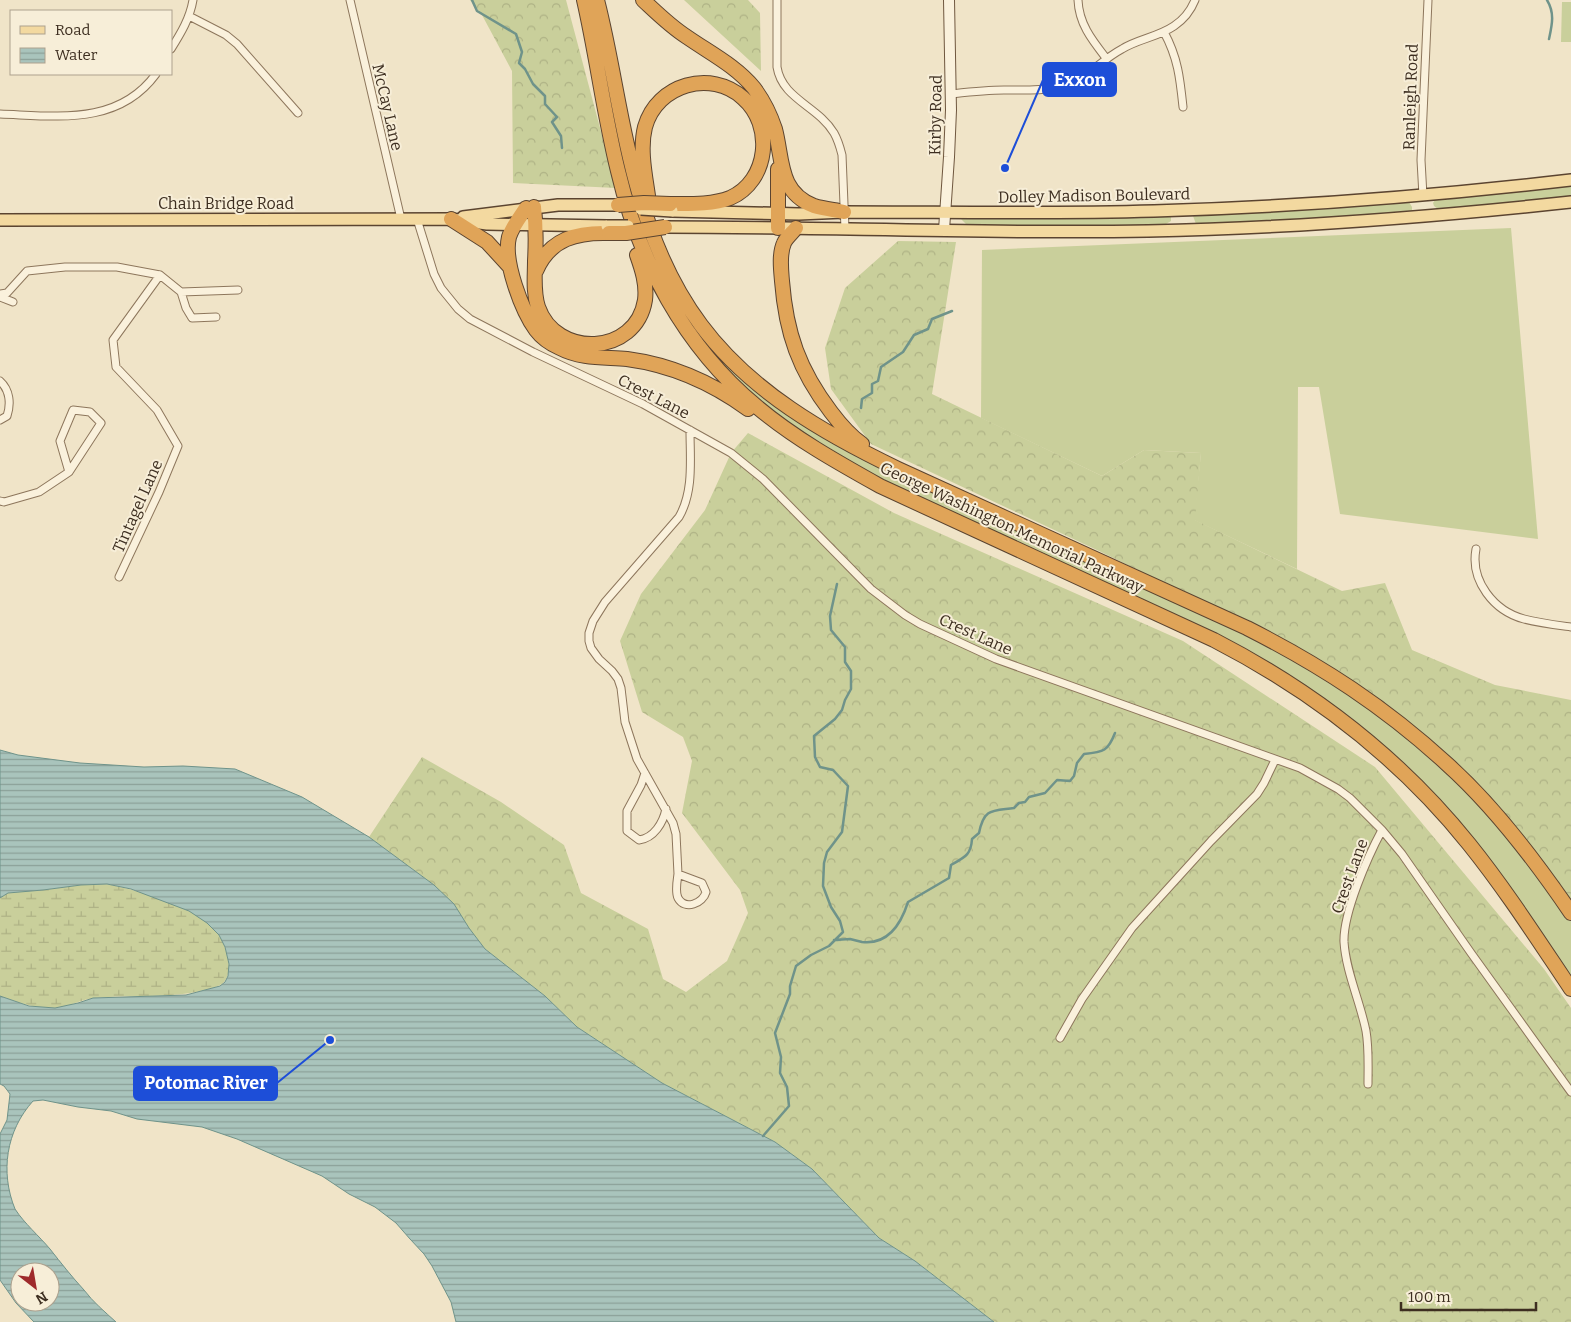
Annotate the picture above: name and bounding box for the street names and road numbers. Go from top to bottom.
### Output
street label: Ranleigh Road [1399,43,1422,151]
street label: McCay Lane [368,62,407,152]
street label: Kirby Road [925,74,946,156]
street label: Dolley Madison Boulevard [998,184,1191,207]
street label: Chain Bridge Road [158,194,295,213]
street label: Crest Lane [615,370,693,423]
street label: Tintagel Lane [108,457,166,556]
street label: George Washington Memorial Parkway [877,458,1147,597]
street label: Crest Lane [936,610,1015,659]
street label: Crest Lane [1327,836,1372,916]

